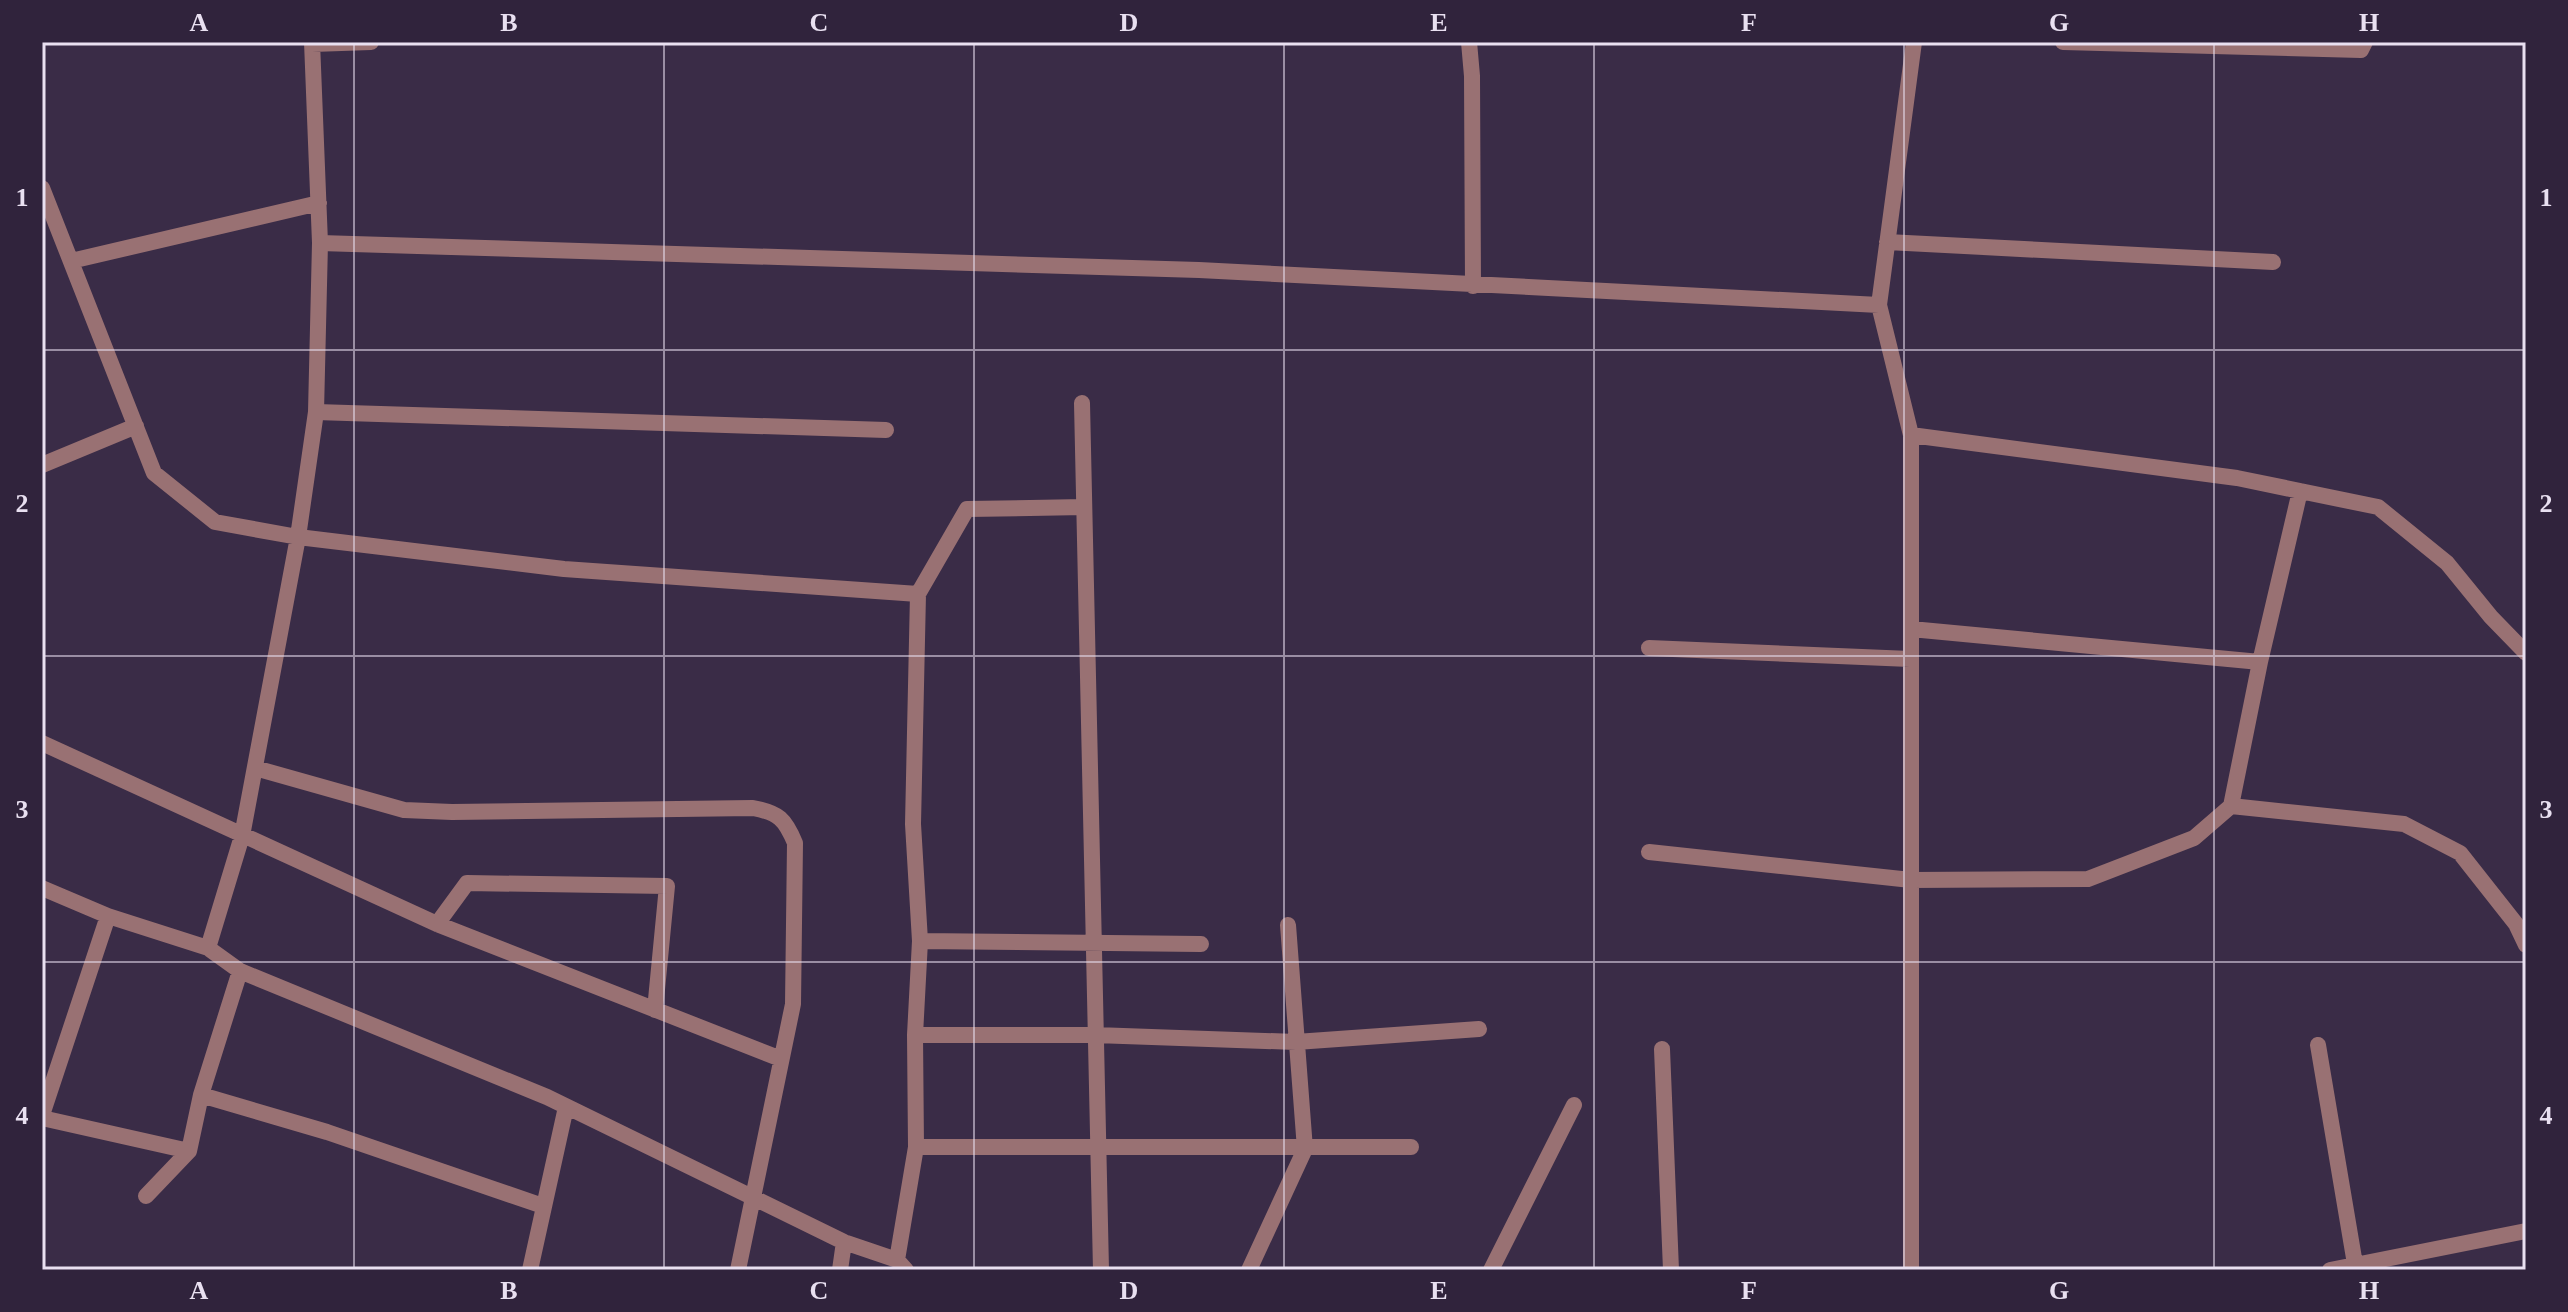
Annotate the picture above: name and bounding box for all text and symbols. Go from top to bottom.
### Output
text: A [190,8,209,37]
text: B [500,8,518,37]
text: C [810,8,828,37]
text: D [1120,8,1138,37]
text: E [1430,8,1448,37]
text: F [1741,8,1757,37]
text: G [2049,8,2069,37]
text: H [2359,8,2379,37]
text: 1 [16,183,29,212]
text: 1 [2540,183,2553,212]
text: 2 [16,489,29,518]
text: 2 [2540,489,2553,518]
text: 3 [16,795,29,824]
text: 3 [2540,795,2553,824]
text: 4 [16,1101,29,1130]
text: 4 [2540,1101,2553,1130]
text: A [190,1276,209,1305]
text: B [500,1276,518,1305]
text: C [810,1276,828,1305]
text: D [1120,1276,1138,1305]
text: E [1430,1276,1448,1305]
text: F [1741,1276,1757,1305]
text: G [2049,1276,2069,1305]
text: H [2359,1276,2379,1305]

